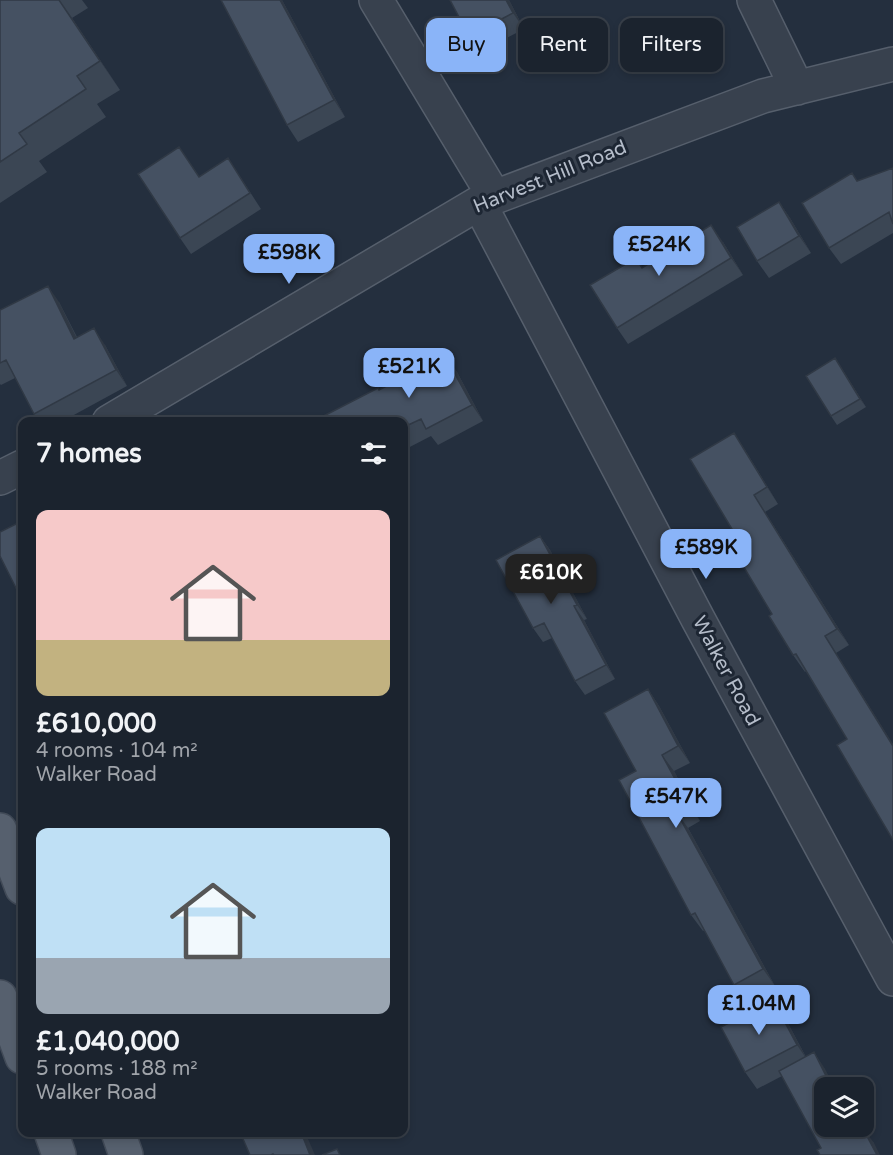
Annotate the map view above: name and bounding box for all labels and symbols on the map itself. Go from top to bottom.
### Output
street label: Harvest Hill Road [470,135,630,219]
pin: £524K [617,226,701,277]
pin: £598K [247,234,331,285]
pin: £521K [367,348,451,399]
pin: £589K [664,529,748,580]
pin: £610K [509,554,593,605]
street label: Walker Road [687,612,765,730]
pin: £547K [634,778,718,829]
pin: £1.04M [710,985,808,1036]

